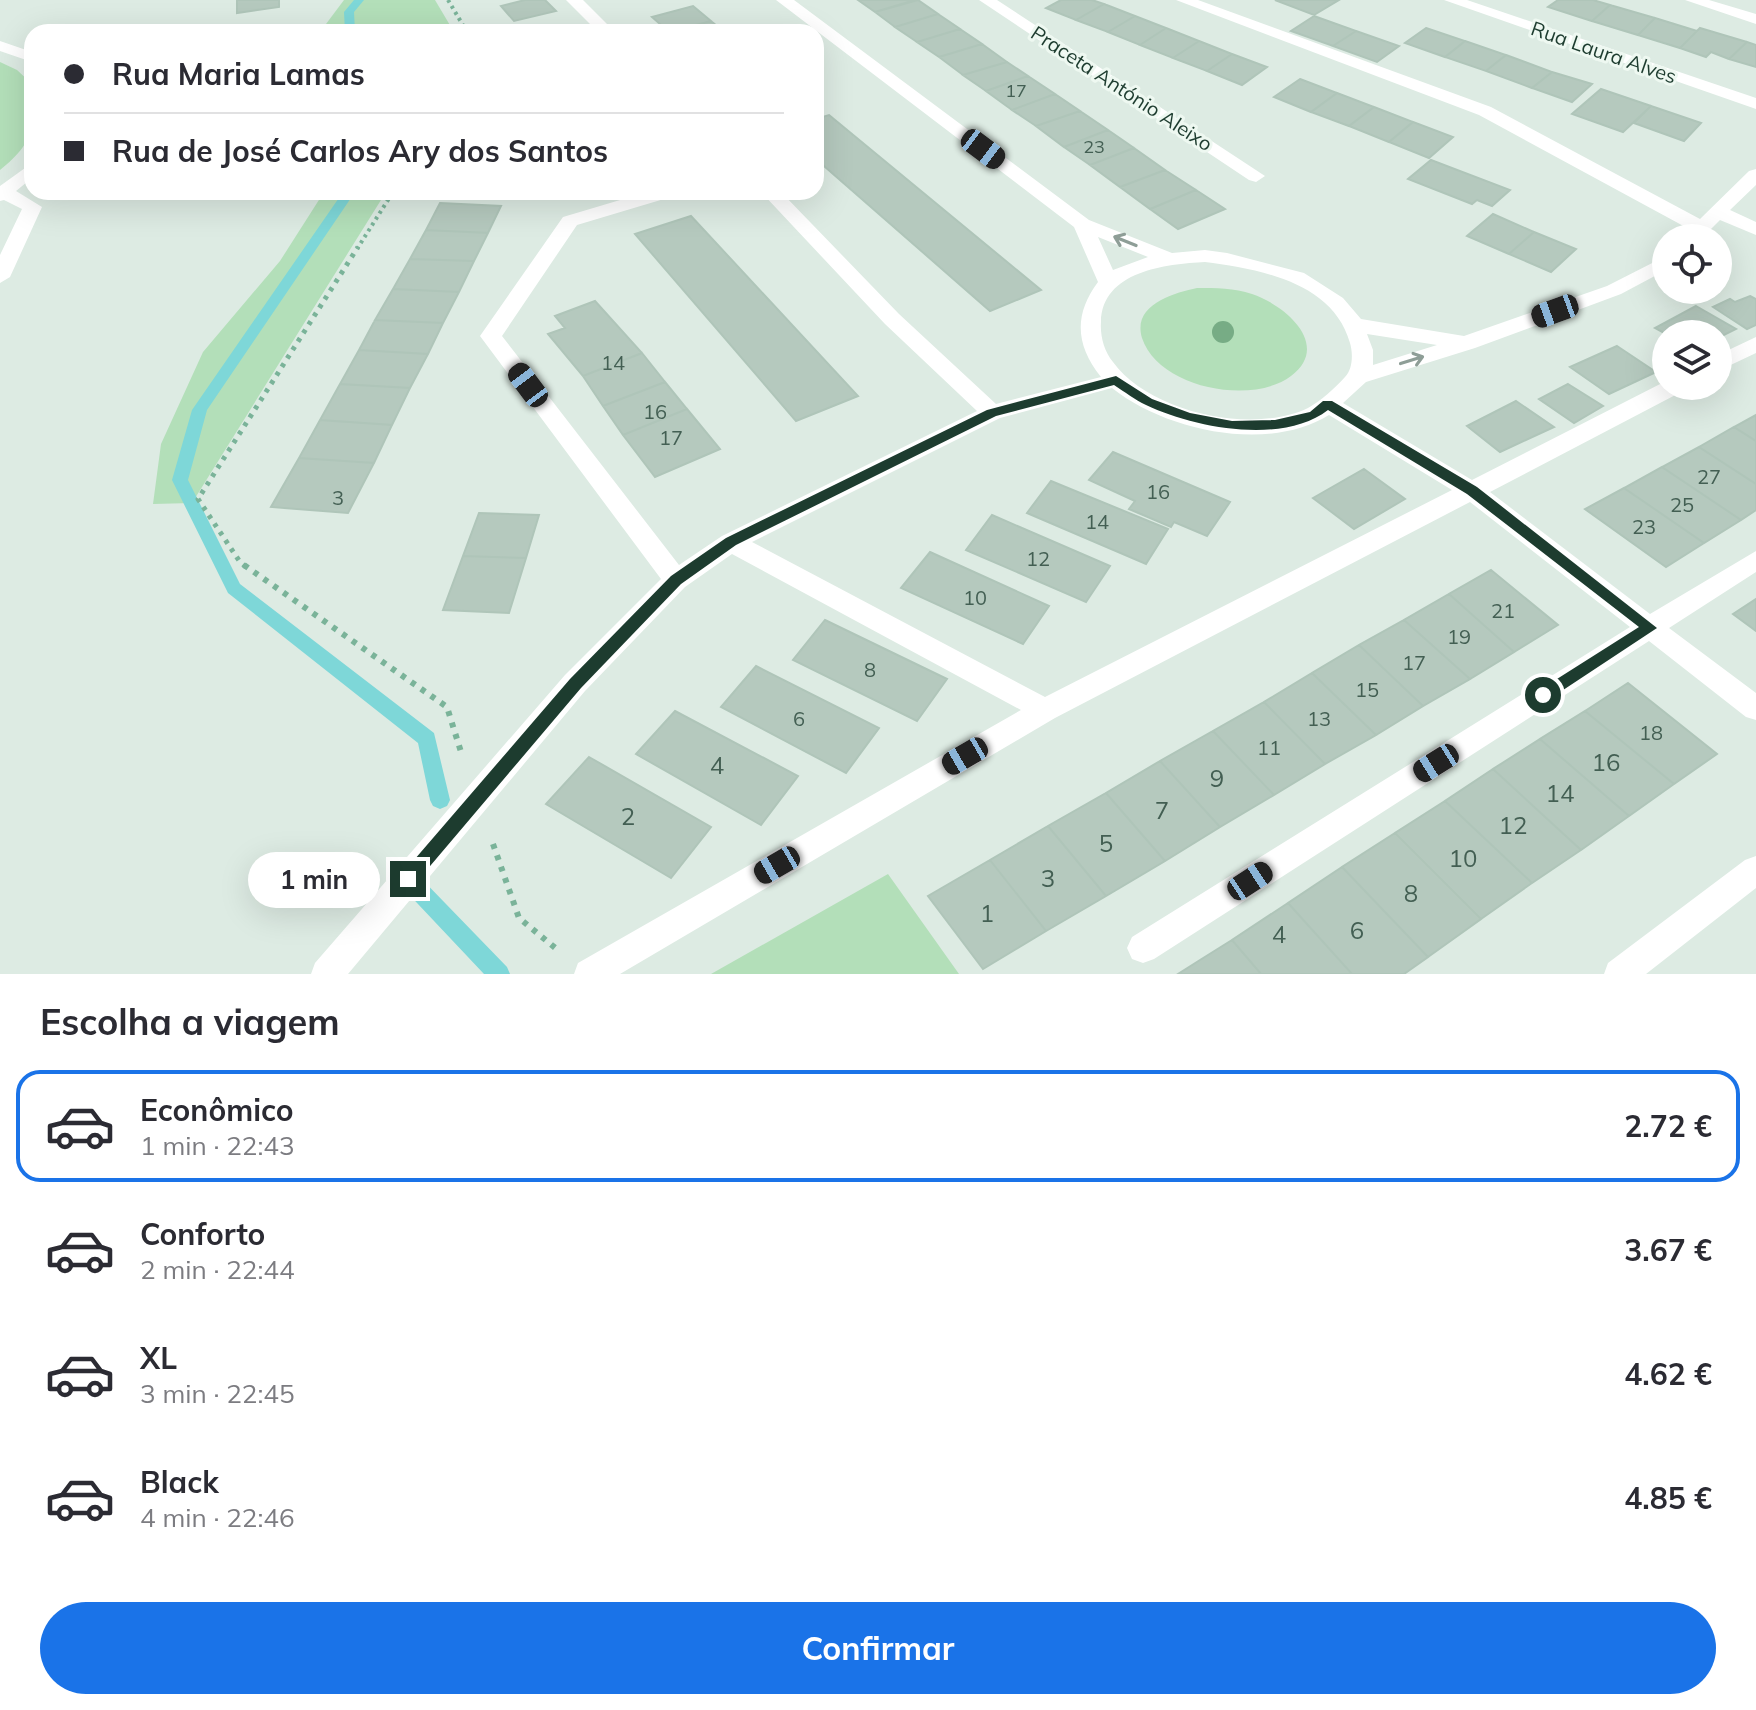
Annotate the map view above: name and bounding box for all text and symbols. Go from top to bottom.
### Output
street label: Rua Laura Alves [1528,15,1680,89]
street label: Praceta António Aleixo [1026,20,1218,156]
text: Rua Maria Lamas [112,55,365,93]
house number: 17 [1005,79,1027,102]
car [957,125,1009,173]
text: Rua de José Carlos Ary dos Santos [112,132,608,170]
house number: 23 [1083,135,1105,158]
map controls [1652,224,1732,400]
button: locate [1652,224,1732,304]
one-way arrow [1113,233,1138,247]
car [1528,292,1582,330]
button: layers [1652,320,1732,400]
house number: 14 [601,350,625,375]
one-way arrow [1399,352,1425,367]
car [504,359,552,411]
house number: 16 [643,399,667,424]
house number: 17 [659,425,683,450]
house number: 27 [1697,464,1721,489]
house number: 16 [1146,479,1170,504]
house number: 3 [332,485,344,510]
house number: 25 [1670,492,1694,517]
house number: 14 [1085,509,1109,534]
house number: 23 [1632,514,1656,539]
house number: 12 [1026,546,1050,571]
house number: 10 [963,585,987,610]
house number: 21 [1491,598,1515,623]
house number: 19 [1447,624,1471,649]
house number: 17 [1402,650,1426,675]
house number: 8 [864,657,876,682]
house number: 15 [1355,677,1379,702]
route start [1525,677,1561,713]
house number: 6 [793,706,805,731]
house number: 13 [1307,706,1331,731]
house number: 18 [1639,720,1663,745]
car [938,734,992,778]
house number: 11 [1257,735,1281,760]
car [1409,740,1463,786]
house number: 16 [1592,747,1620,777]
house number: 4 [710,750,724,780]
house number: 9 [1210,763,1224,793]
house number: 14 [1546,778,1574,808]
house number: 7 [1155,795,1169,825]
house number: 2 [621,801,635,831]
house number: 12 [1499,810,1527,840]
house number: 5 [1099,828,1113,858]
car [750,843,804,887]
house number: 10 [1449,843,1477,873]
callout: 1 min [248,851,380,907]
car [1223,858,1277,904]
route end [390,861,426,897]
text: 1 min [280,863,348,896]
house number: 3 [1041,863,1055,893]
house number: 8 [1404,878,1418,908]
house number: 1 [980,898,994,928]
house number: 6 [1350,915,1364,945]
house number: 4 [1272,919,1286,949]
text: Escolha a viagem [40,999,340,1044]
icon: car [44,1090,116,1162]
text: Econômico [140,1091,294,1129]
text: 2.72 € [1624,1107,1712,1145]
text: 1 min · 22:43 [140,1129,295,1162]
icon: car [44,1214,116,1286]
text: Conforto [140,1215,265,1253]
text: 3.67 € [1624,1231,1712,1269]
text: 2 min · 22:44 [140,1253,295,1286]
icon: car [44,1338,116,1410]
text: XL [140,1339,177,1377]
text: 4.62 € [1624,1355,1712,1393]
text: 3 min · 22:45 [140,1377,295,1410]
icon: car [44,1462,116,1534]
text: Black [140,1463,219,1501]
text: 4.85 € [1624,1479,1712,1517]
text: 4 min · 22:46 [140,1501,295,1534]
button: Confirmar [40,1602,1716,1694]

